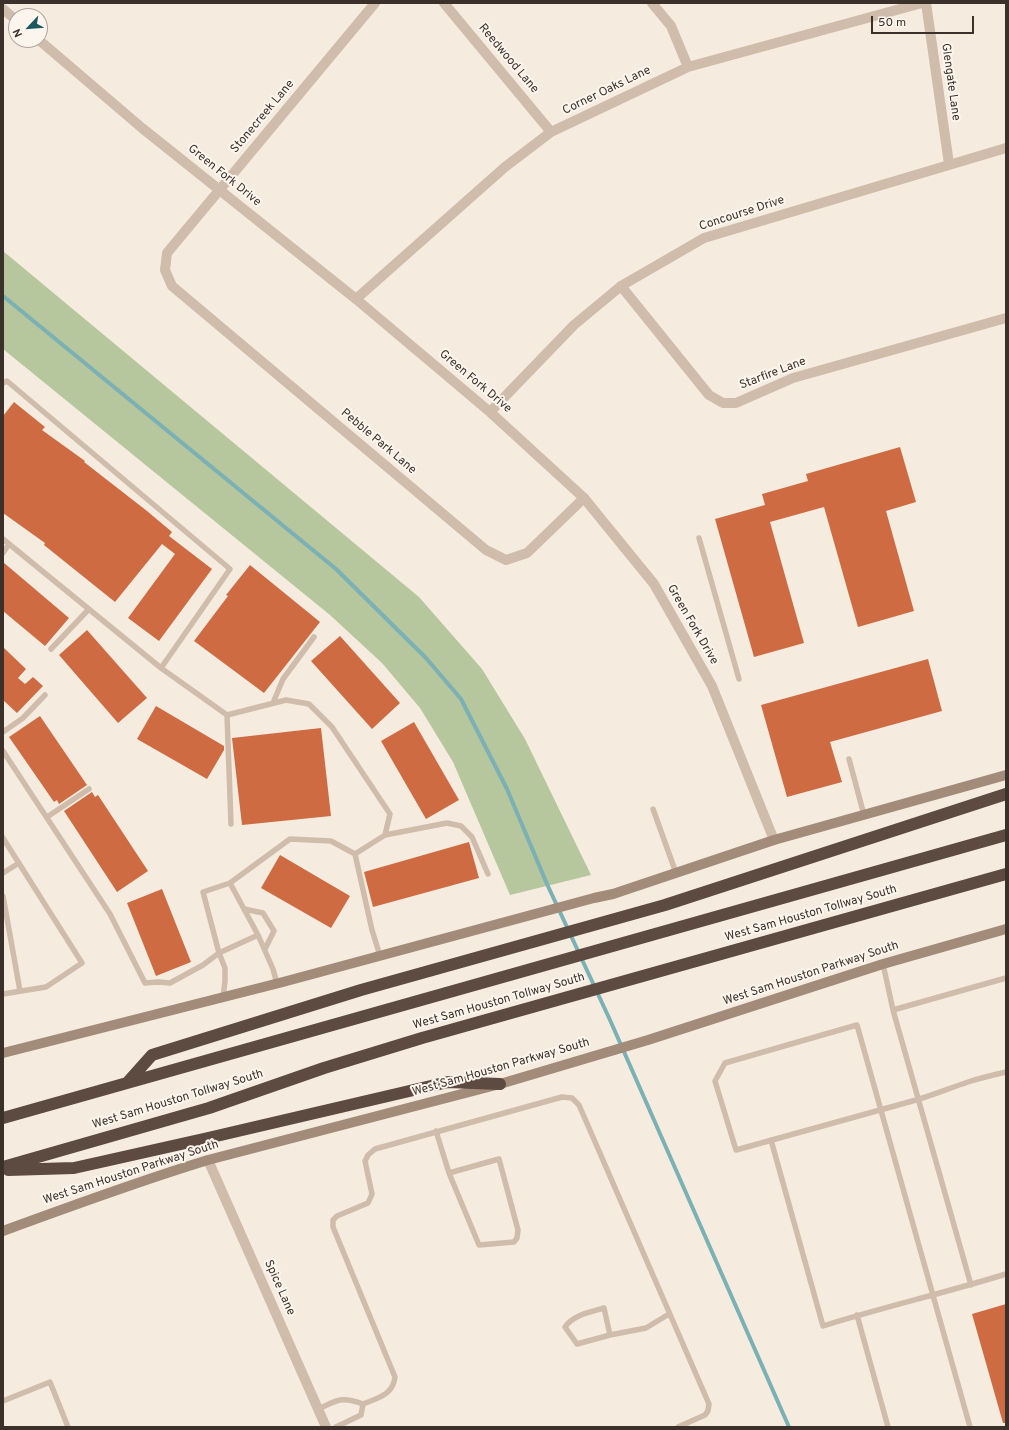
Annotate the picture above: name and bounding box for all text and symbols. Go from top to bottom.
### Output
north arrow [8,8,48,48]
scale bar [873,8,976,34]
text: 50 m [878,15,906,31]
street label: Reedwood Lane [475,21,541,97]
text: N [10,26,26,39]
street label: Glengate Lane [937,42,963,122]
street label: Corner Oaks Lane [561,63,653,119]
street label: Stonecreek Lane [228,78,298,156]
street label: Green Fork Drive [184,142,264,210]
street label: Concourse Drive [698,193,786,235]
street label: Green Fork Drive [436,348,514,416]
street label: Starfire Lane [738,355,808,393]
street label: Pebble Park Lane [337,406,419,478]
street label: Green Fork Drive [663,582,721,668]
street label: West Sam Houston Tollway South [723,883,899,945]
street label: West Sam Houston Parkway South [721,939,901,1009]
street label: West Sam Houston Tollway South [411,971,587,1033]
street label: West Sam Houston Parkway South [411,1036,591,1100]
street label: West Sam Houston Tollway South [91,1067,265,1133]
street label: West Sam Houston Parkway South [41,1138,221,1208]
street label: Spice Lane [260,1258,298,1318]

